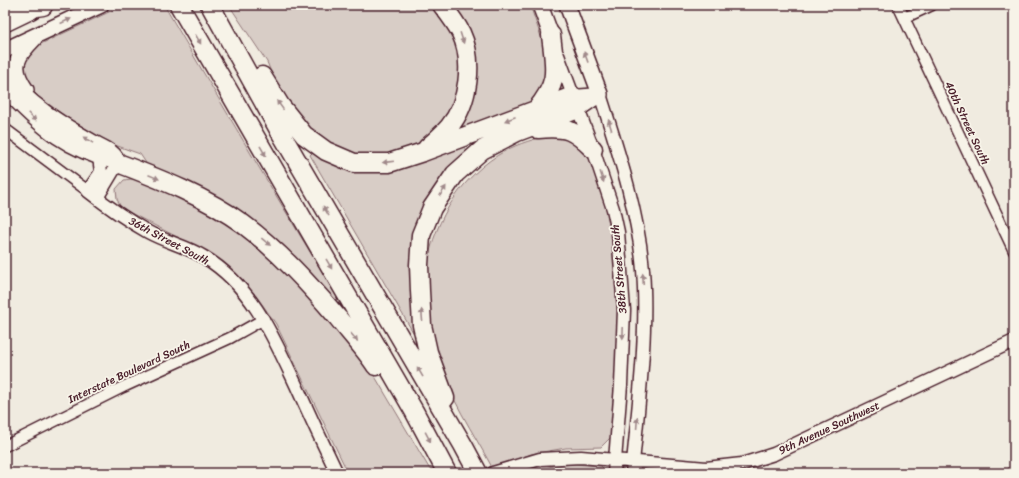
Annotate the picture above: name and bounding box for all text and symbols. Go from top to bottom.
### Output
one-way arrow [60,18,71,24]
one-way arrow [460,32,466,44]
one-way arrow [195,33,202,45]
one-way arrow [583,51,589,63]
street label: 40th Street South [939,78,995,168]
one-way arrow [276,99,284,110]
one-way arrow [27,112,37,122]
one-way arrow [504,117,516,123]
one-way arrow [607,119,613,131]
one-way arrow [82,136,94,143]
one-way arrow [260,145,267,157]
one-way arrow [382,159,394,165]
one-way arrow [600,171,606,183]
one-way arrow [148,174,160,180]
one-way arrow [440,185,447,197]
one-way arrow [323,205,330,217]
street label: 36th Street South [125,212,213,270]
street label: 38th Street South [606,223,632,314]
one-way arrow [260,238,271,247]
one-way arrow [325,258,332,270]
one-way arrow [640,273,647,285]
one-way arrow [418,309,425,321]
one-way arrow [620,327,627,339]
one-way arrow [349,332,358,343]
street label: Interstate Boulevard South [64,335,193,409]
one-way arrow [417,366,424,378]
street label: 9th Avenue Southwest [775,396,883,460]
one-way arrow [633,417,640,429]
one-way arrow [424,432,431,443]

